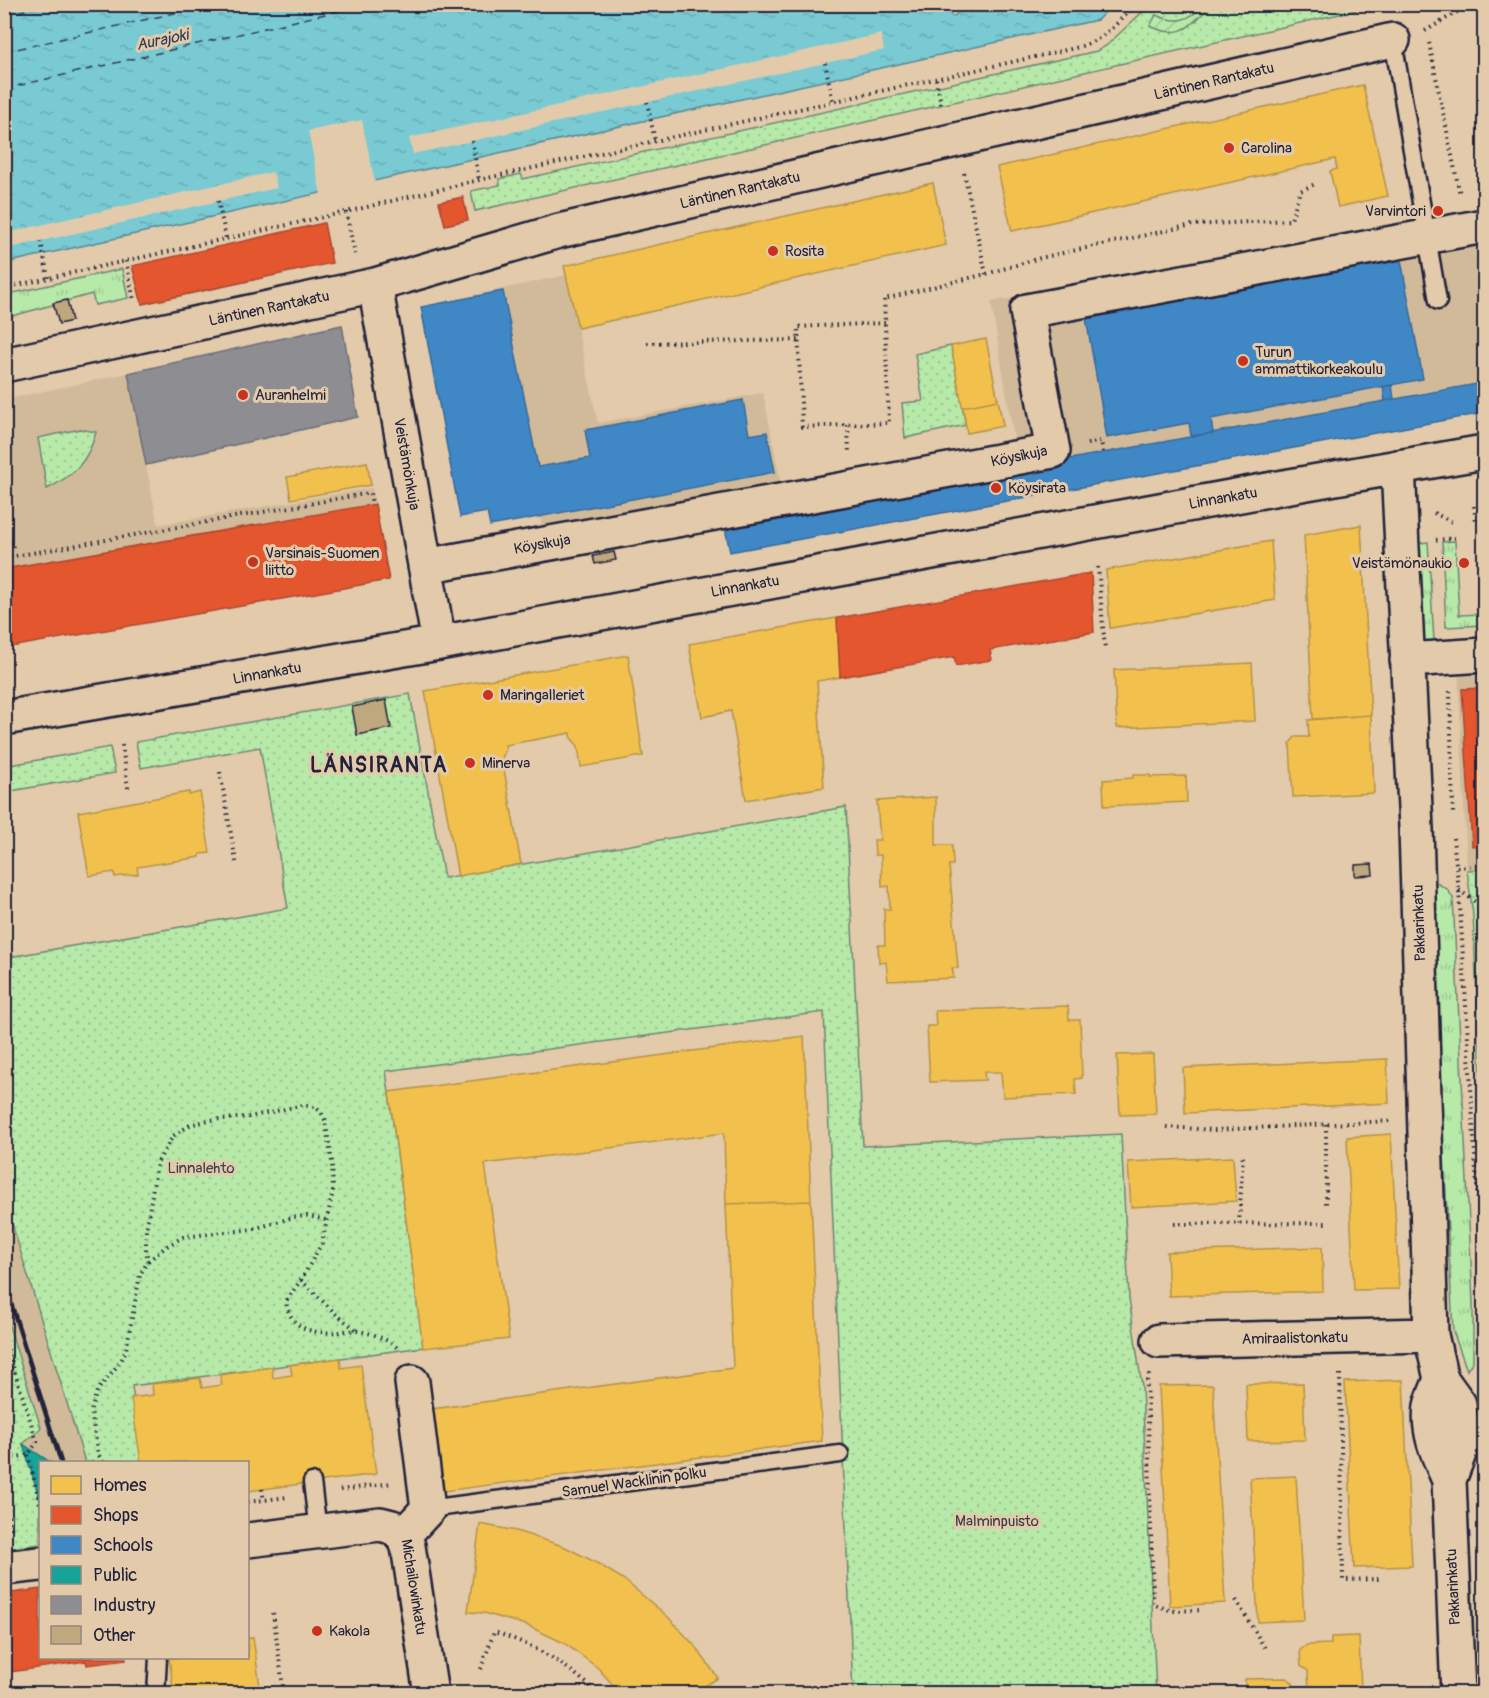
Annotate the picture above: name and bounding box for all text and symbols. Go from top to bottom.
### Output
water label: Aurajoki [134,24,192,55]
street label: Läntinen Rantakatu [1152,58,1276,105]
place label: Carolina [1241,139,1292,158]
marker: Carolina [1222,141,1236,155]
street label: Läntinen Rantakatu [678,167,802,214]
place label: Varvintori [1365,202,1426,221]
marker: Varvintori [1431,204,1445,218]
place label: Rosita [785,242,824,261]
marker: Rosita [766,244,780,258]
street label: Läntinen Rantakatu [207,286,331,331]
place label: Turun ammattikorkeakoulu [1255,343,1383,379]
marker: Turun ammattikorkeakoulu [1236,354,1250,368]
place label: Auranhelmi [255,386,326,405]
marker: Auranhelmi [236,388,250,402]
street label: Veistämönkuja [389,417,424,512]
street label: Köysikuja [989,441,1049,472]
place label: Köysirata [1008,479,1066,498]
marker: Köysirata [989,481,1003,495]
street label: Linnankatu [1187,483,1259,514]
street label: Köysikuja [512,530,572,559]
place label: Varsinais-Suomen liitto [265,544,380,580]
place label: Veistämönaukio [1352,554,1452,573]
marker: Varsinais-Suomen liitto [246,555,260,569]
marker: Veistämönaukio [1457,556,1471,570]
street label: Linnankatu [709,571,781,602]
street label: Linnankatu [231,658,303,689]
place label: Maringalleriet [500,686,586,705]
marker: Maringalleriet [481,688,495,702]
district label: LÄNSIRANTA [310,752,448,779]
place label: Minerva [482,754,530,773]
marker: Minerva [463,756,477,770]
street label: Pakkarinkatu [1409,884,1430,962]
park label: Linnalehto [167,1159,235,1178]
street label: Amiraalistonkatu [1242,1328,1348,1349]
legend [39,1461,249,1659]
street label: Samuel Wacklinin polku [561,1463,708,1502]
text: Homes [93,1474,146,1497]
text: Shops [93,1504,138,1527]
park label: Malminpuisto [955,1512,1039,1531]
text: Schools [93,1534,153,1557]
street label: Michailowinkatu [397,1538,430,1636]
street label: Pakkarinkatu [1442,1548,1465,1626]
text: Public [93,1564,137,1587]
text: Industry [93,1594,156,1617]
place label: Kakola [329,1622,370,1641]
text: Other [93,1624,136,1647]
marker: Kakola [310,1624,324,1638]

